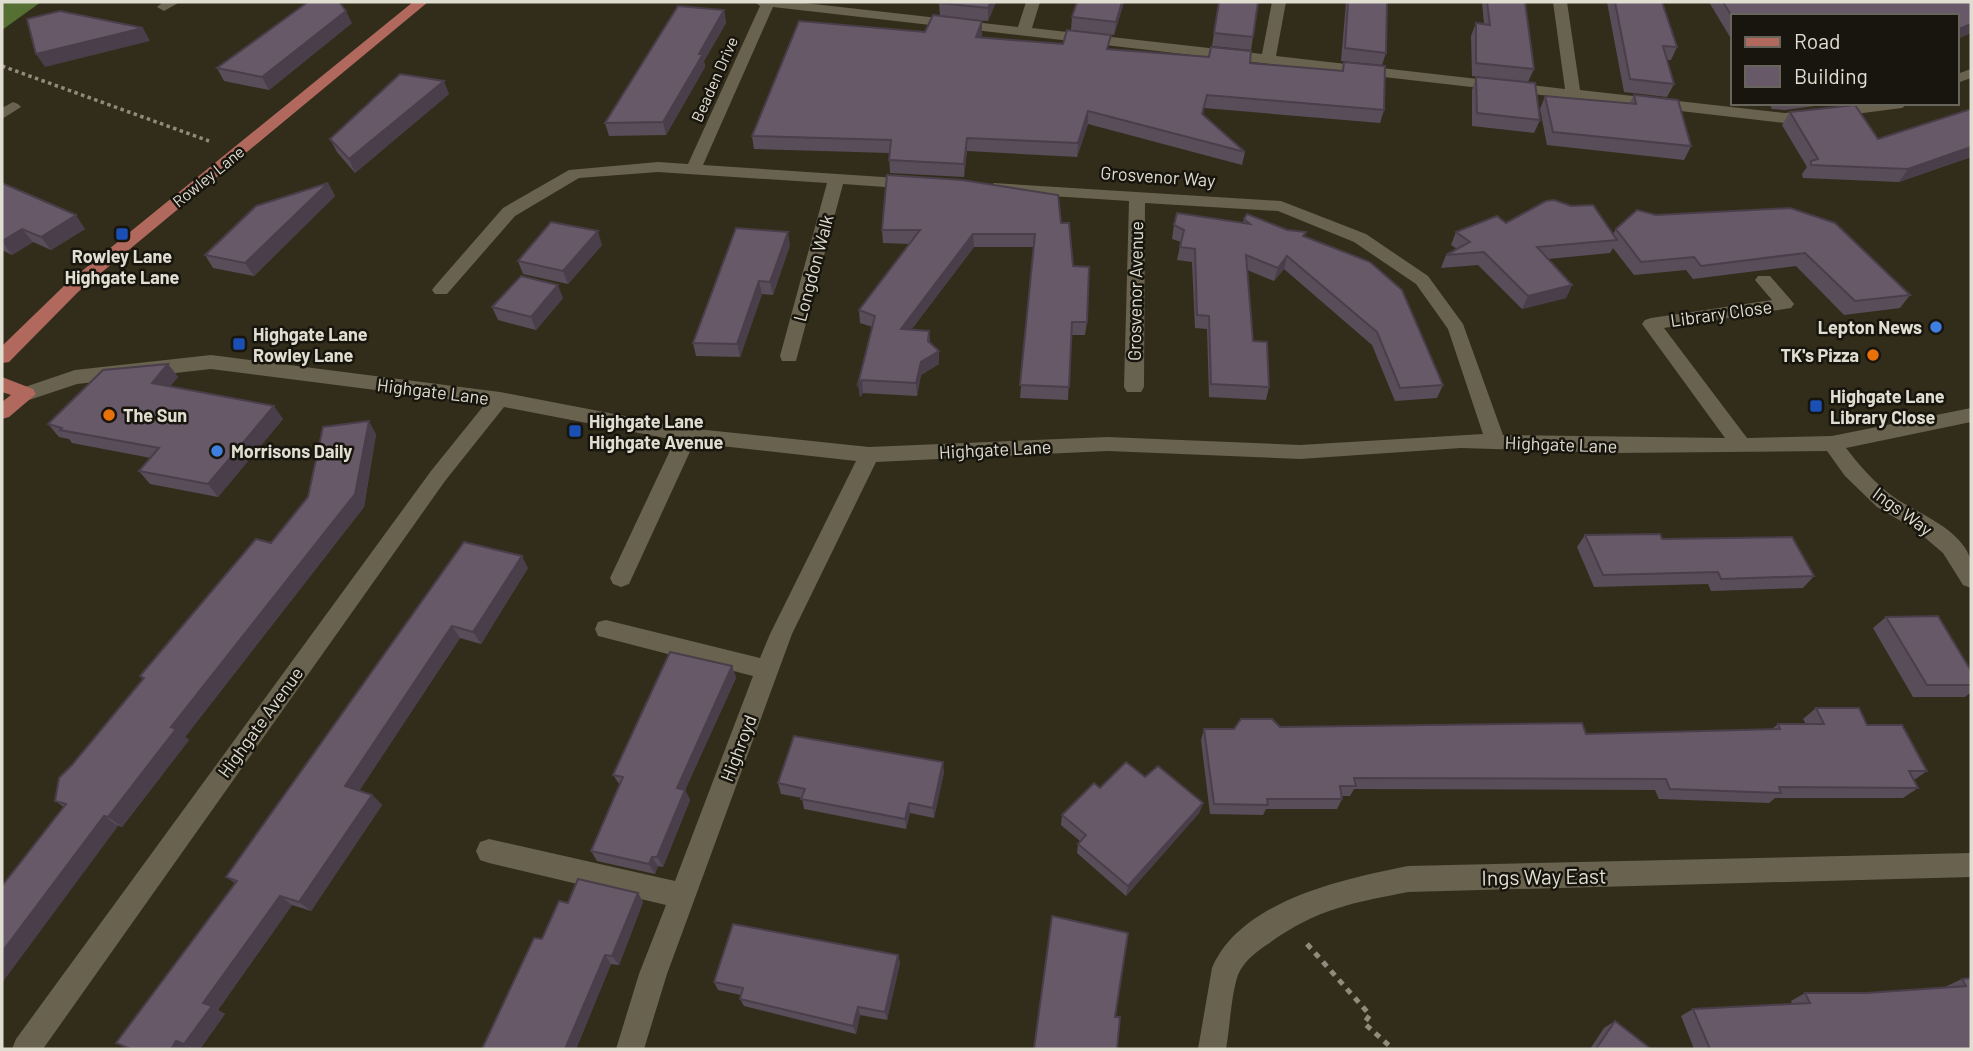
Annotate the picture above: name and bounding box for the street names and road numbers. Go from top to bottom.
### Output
street label: Beaden Drive [687,33,741,125]
street label: Rowley Lane [168,141,248,211]
street label: Grosvenor Way [1100,161,1216,191]
street label: Longdon Walk [788,212,838,324]
street label: Grosvenor Avenue [1123,221,1147,361]
street label: Library Close [1669,295,1773,331]
street label: Highgate Lane [376,373,490,409]
street label: Highgate Lane [1504,431,1618,457]
street label: Highgate Lane [938,435,1052,463]
street label: Ings Way [1869,482,1937,540]
street label: Highgate Avenue [213,662,307,782]
street label: Highroyd [715,712,761,784]
street label: Ings Way East [1481,862,1607,890]

